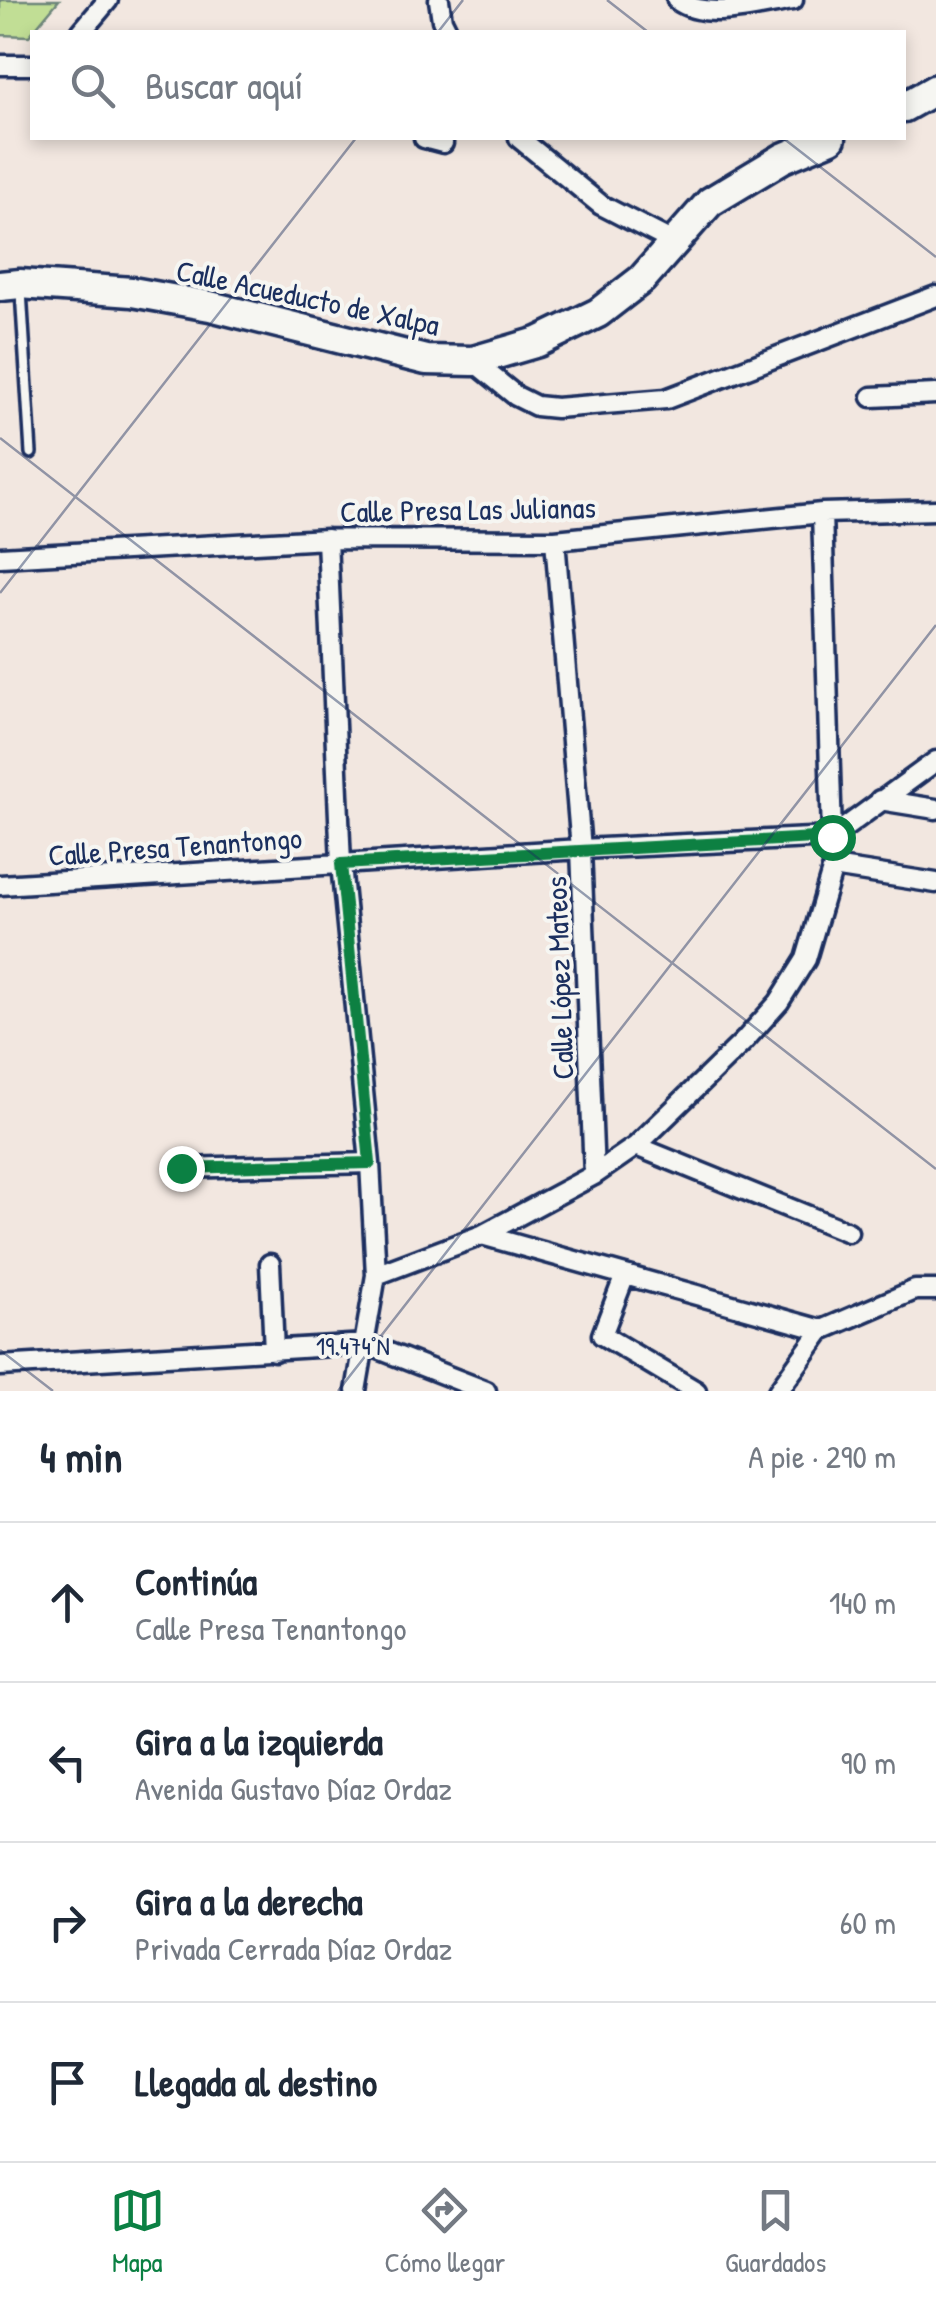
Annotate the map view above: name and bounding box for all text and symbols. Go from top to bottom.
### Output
search box [30,30,906,140]
icon: search [65,58,120,113]
text: Buscar aquí [145,59,303,111]
street label: Calle Acueducto de Xalpa [173,250,443,344]
street label: Calle Presa Las Julianas [340,487,596,531]
route start [810,815,856,861]
street label: Calle Presa Tenantongo [47,817,303,875]
street label: Calle López Mateos [535,876,583,1080]
route end [159,1146,205,1192]
text: 19.474°N [316,1329,390,1363]
text: 4 min [40,1428,122,1485]
text: A pie · 290 m [748,1435,896,1478]
text: Continúa [135,1555,257,1607]
icon: ahead [40,1575,95,1630]
text: 140 m [829,1581,896,1624]
text: Calle Presa Tenantongo [135,1607,406,1650]
text: Gira a la izquierda [135,1715,383,1767]
icon: left [40,1735,95,1790]
text: 90 m [841,1741,896,1784]
text: Avenida Gustavo Díaz Ordaz [135,1767,452,1810]
text: Gira a la derecha [135,1875,363,1927]
icon: right [40,1895,95,1950]
text: 60 m [840,1901,896,1944]
text: Privada Cerrada Díaz Ordaz [135,1927,452,1970]
icon: arrive [40,2055,95,2110]
text: Llegada al destino [135,2056,377,2108]
tab: Mapa [110,2183,165,2281]
tab: Cómo llegar [384,2183,505,2281]
tab: Guardados [725,2183,826,2281]

